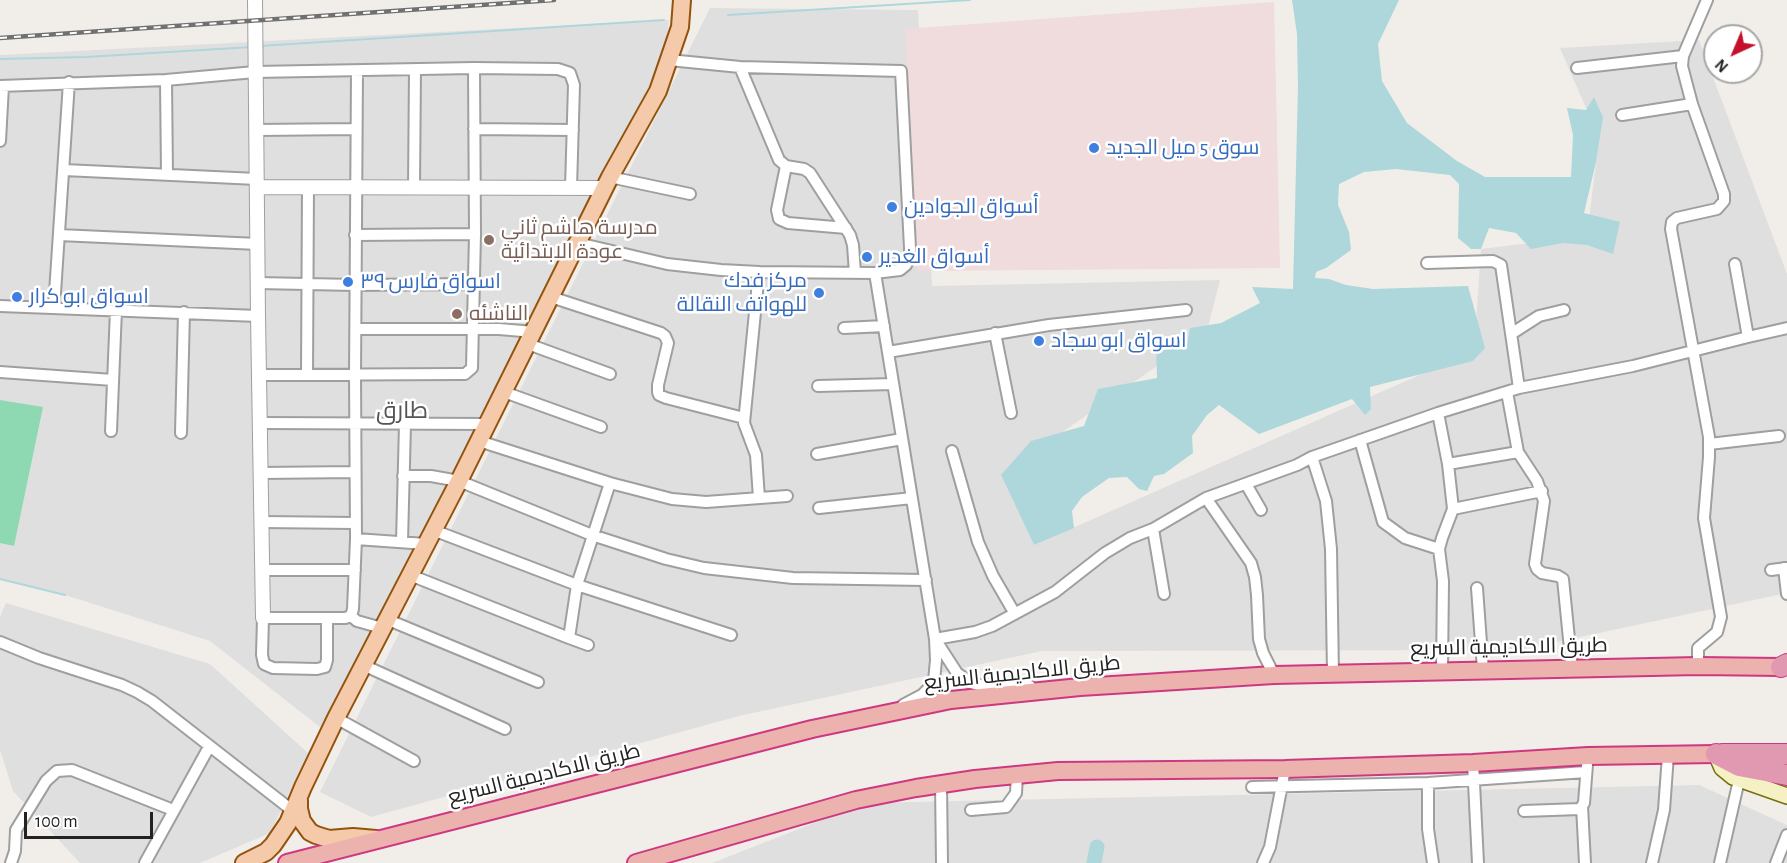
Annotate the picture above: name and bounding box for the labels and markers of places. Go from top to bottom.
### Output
place label: سوق 5 ميل الجديد [1106,135,1259,161]
marker: سوق 5 ميل الجديد [1087,141,1101,155]
place label: أسواق الجوادين [904,194,1039,220]
marker: أسواق الجوادين [885,200,899,214]
place label: مدرسة هاشم ثاني عودة الابتدائية [501,215,658,265]
marker: مدرسة هاشم ثاني عودة الابتدائية [482,233,496,247]
place label: أسواق الغدير [879,244,989,270]
marker: أسواق الغدير [860,250,874,264]
place label: مركز فدك للهواتف النقالة [677,268,807,318]
place label: اسواق فارس ٣٩ [360,269,501,295]
marker: اسواق فارس ٣٩ [341,275,355,289]
place label: اسواق ابو كرار [29,284,149,310]
marker: مركز فدك للهواتف النقالة [812,286,826,300]
marker: اسواق ابو كرار [10,290,24,304]
place label: الناشئه [469,301,528,327]
marker: الناشئه [450,307,464,321]
place label: اسواق ابو سجاد [1051,328,1187,354]
marker: اسواق ابو سجاد [1032,334,1046,348]

